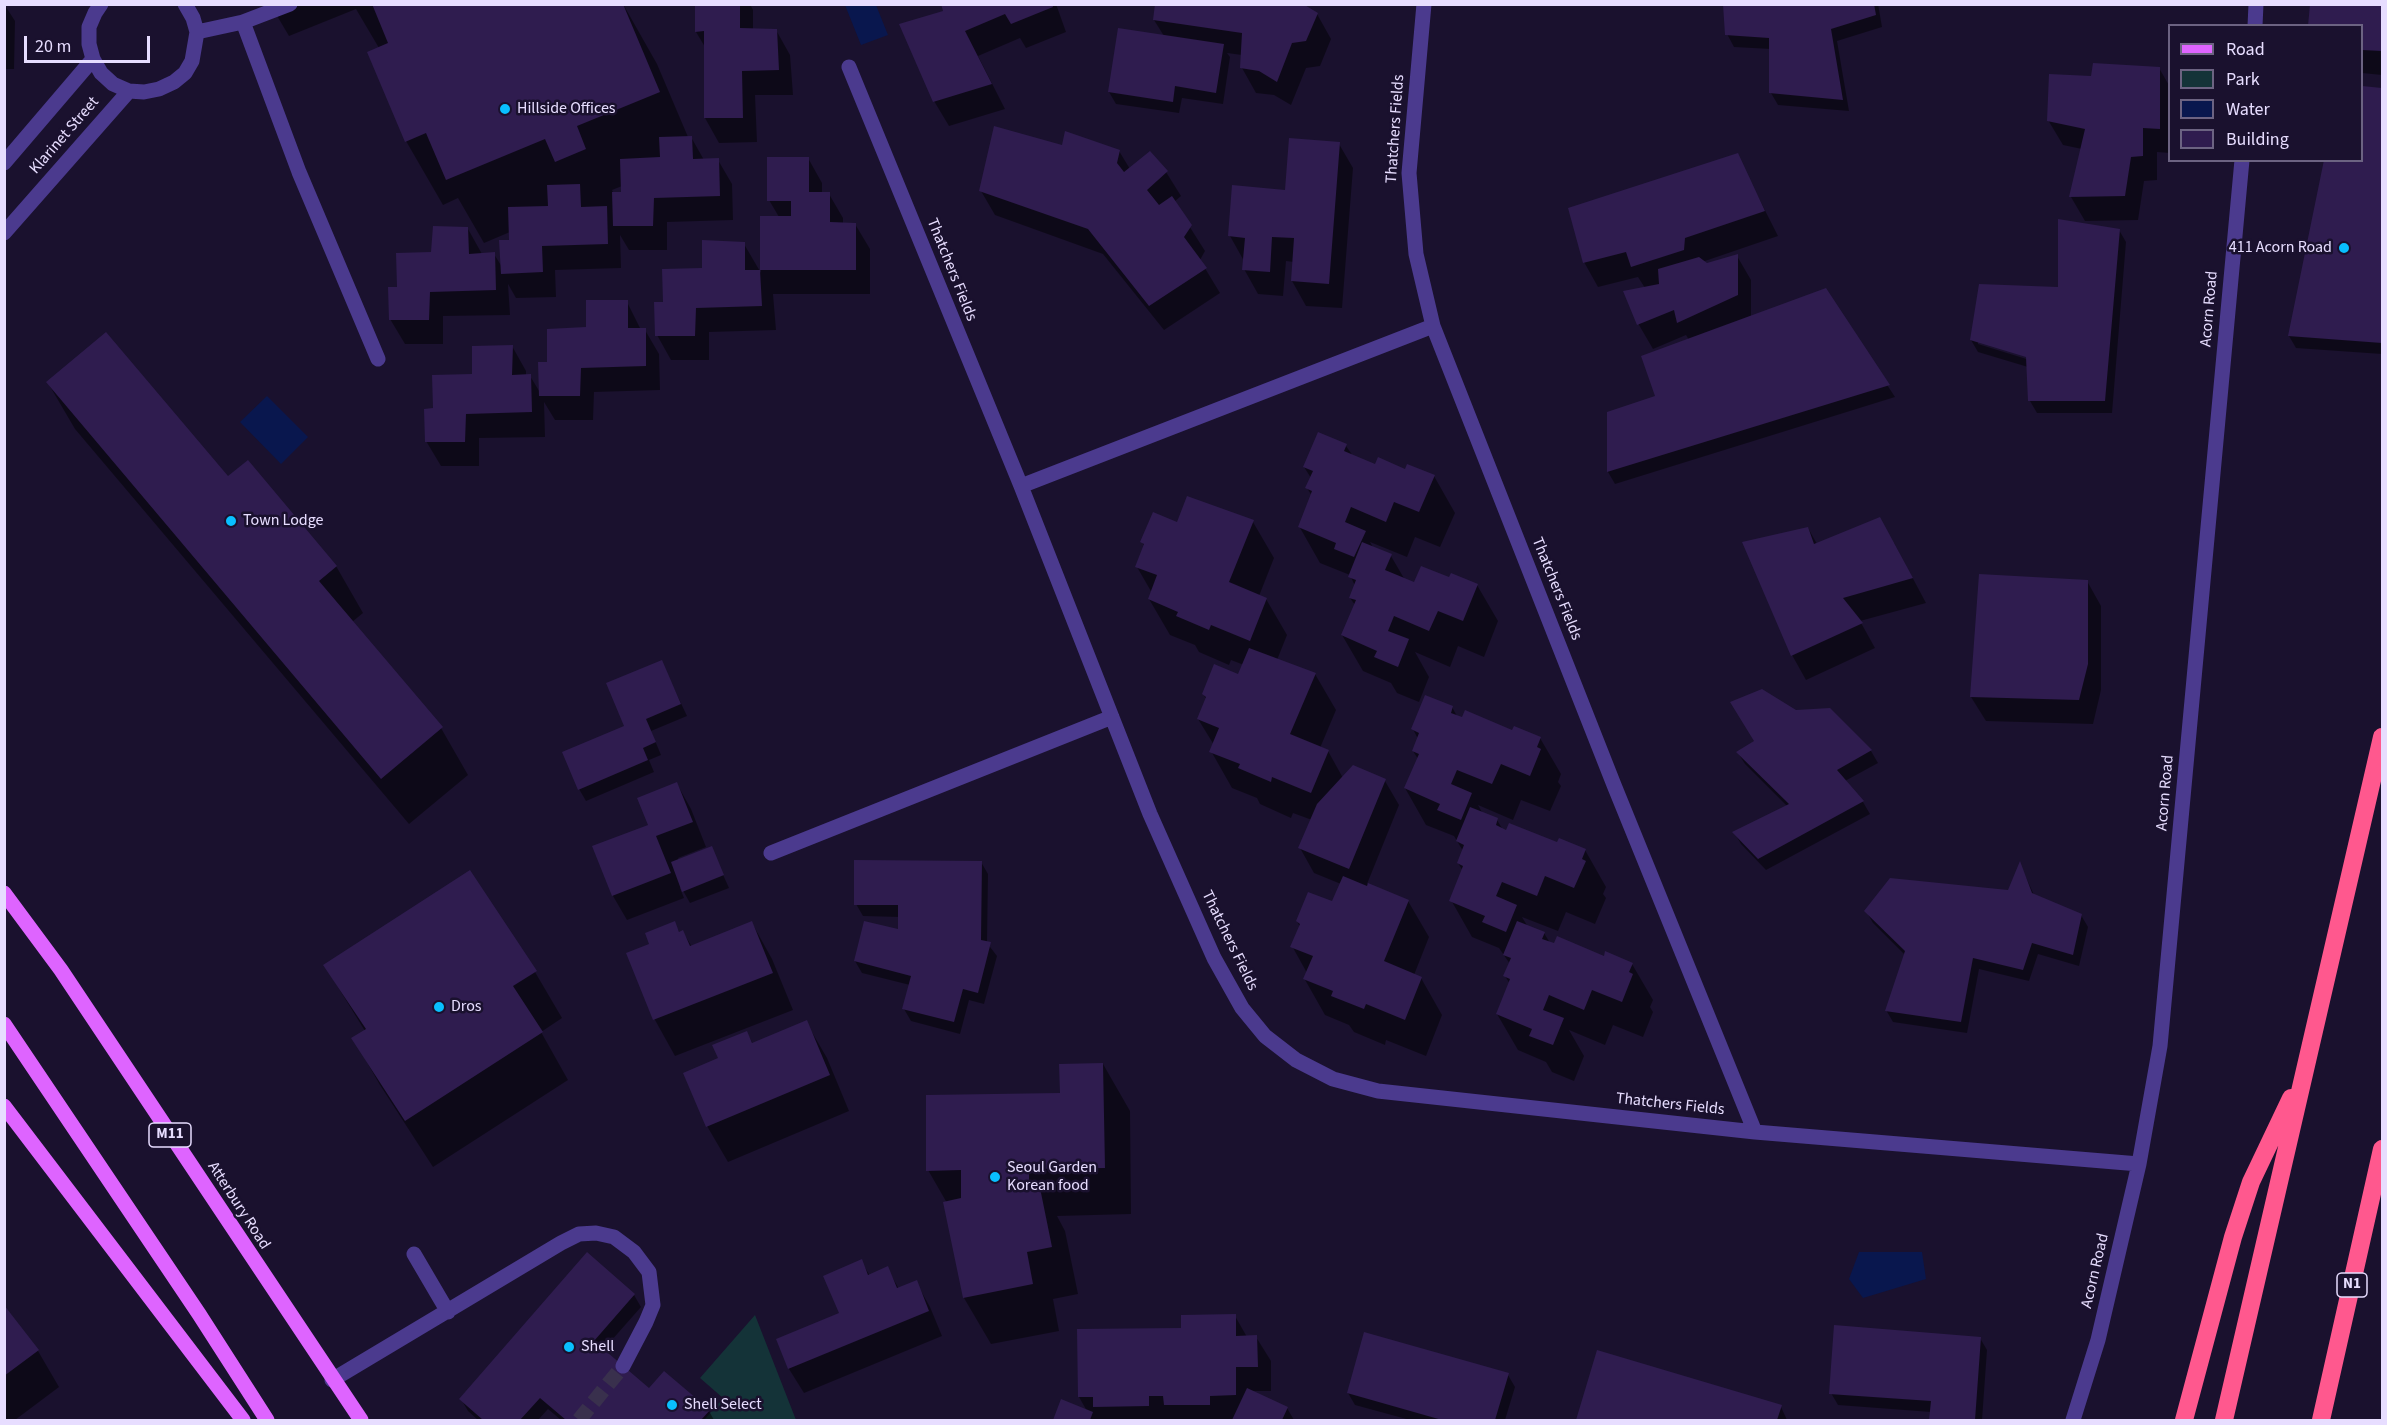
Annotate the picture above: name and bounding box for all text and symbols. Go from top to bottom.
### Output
scale bar [27,24,153,62]
legend [2168,24,2363,162]
text: 20 m [35,34,71,59]
text: Road [2226,37,2265,62]
text: Park [2226,67,2260,92]
street label: Thatchers Fields [1383,74,1409,184]
street label: Klarinet Street [26,93,104,179]
text: Water [2226,97,2270,122]
place label: Hillside Offices [517,99,616,119]
marker: Hillside Offices [498,102,512,116]
text: Building [2226,127,2289,152]
street label: Thatchers Fields [922,216,980,324]
place label: 411 Acorn Road [2229,238,2332,258]
marker: 411 Acorn Road [2337,241,2351,255]
street label: Acorn Road [2197,270,2223,348]
place label: Town Lodge [243,511,324,531]
marker: Town Lodge [224,514,238,528]
street label: Thatchers Fields [1527,535,1585,643]
street label: Acorn Road [2153,754,2179,832]
street label: Thatchers Fields [1196,888,1262,994]
place label: Dros [451,997,482,1017]
marker: Dros [432,1000,446,1014]
street label: Thatchers Fields [1615,1090,1725,1120]
road number: M11 [149,1123,191,1147]
place label: Seoul Garden Korean food [1007,1158,1097,1196]
street label: Atterbury Road [203,1159,273,1253]
marker: Seoul Garden Korean food [988,1170,1002,1184]
street label: Acorn Road [2078,1232,2114,1310]
road number: N1 [2337,1273,2367,1297]
place label: Shell [581,1337,614,1357]
marker: Shell [562,1340,576,1354]
place label: Shell Select [684,1395,762,1415]
marker: Shell Select [665,1398,679,1412]

